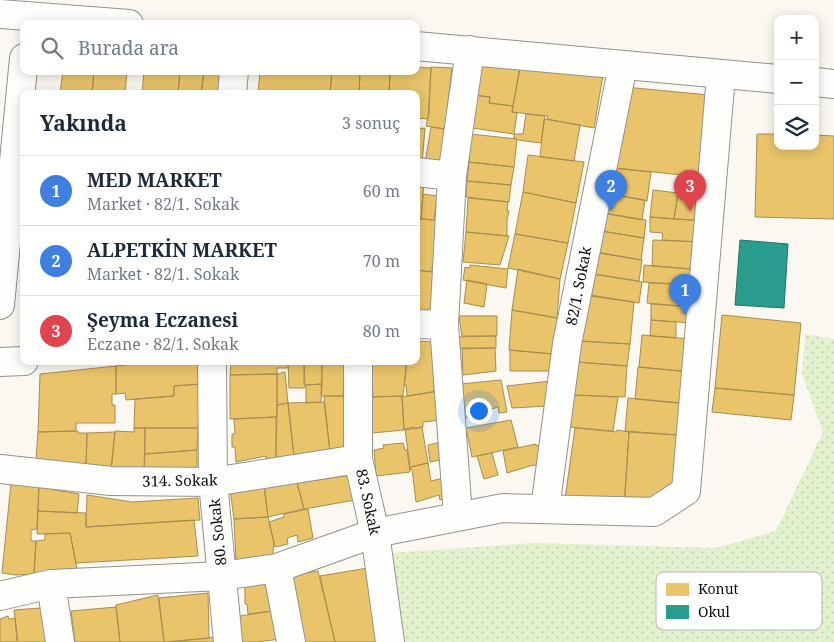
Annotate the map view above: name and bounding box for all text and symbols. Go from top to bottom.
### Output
map controls [774,15,819,150]
button: + [774,15,819,60]
search box [20,20,420,75]
icon: search [38,34,66,62]
text: Burada ara [78,35,179,61]
button: − [774,60,819,105]
button: layers [774,105,819,150]
text: Yakında [40,109,127,137]
text: 3 sonuç [342,112,400,134]
text: MED MARKET [87,167,222,193]
pin: 2 [595,170,627,211]
pin: 3 [674,170,706,211]
text: 1 [51,180,61,202]
text: 60 m [363,180,400,202]
text: Market · 82/1. Sokak [87,193,239,215]
text: ALPETKİN MARKET [87,237,277,263]
street label: 82/1. Sokak [561,244,596,327]
text: 2 [51,250,61,272]
text: 70 m [363,250,400,272]
text: Market · 82/1. Sokak [87,263,239,285]
pin: 1 [669,274,701,315]
text: Şeyma Eczanesi [87,307,238,333]
text: 3 [51,320,61,342]
text: 80 m [363,320,400,342]
text: Eczane · 82/1. Sokak [87,333,239,355]
your location [466,398,492,424]
street label: 83. Sokak [352,467,386,537]
street label: 314. Sokak [142,469,218,491]
street label: 80. Sokak [204,497,230,567]
legend [656,572,822,630]
text: Konut [698,579,739,598]
text: Okul [698,602,730,621]

